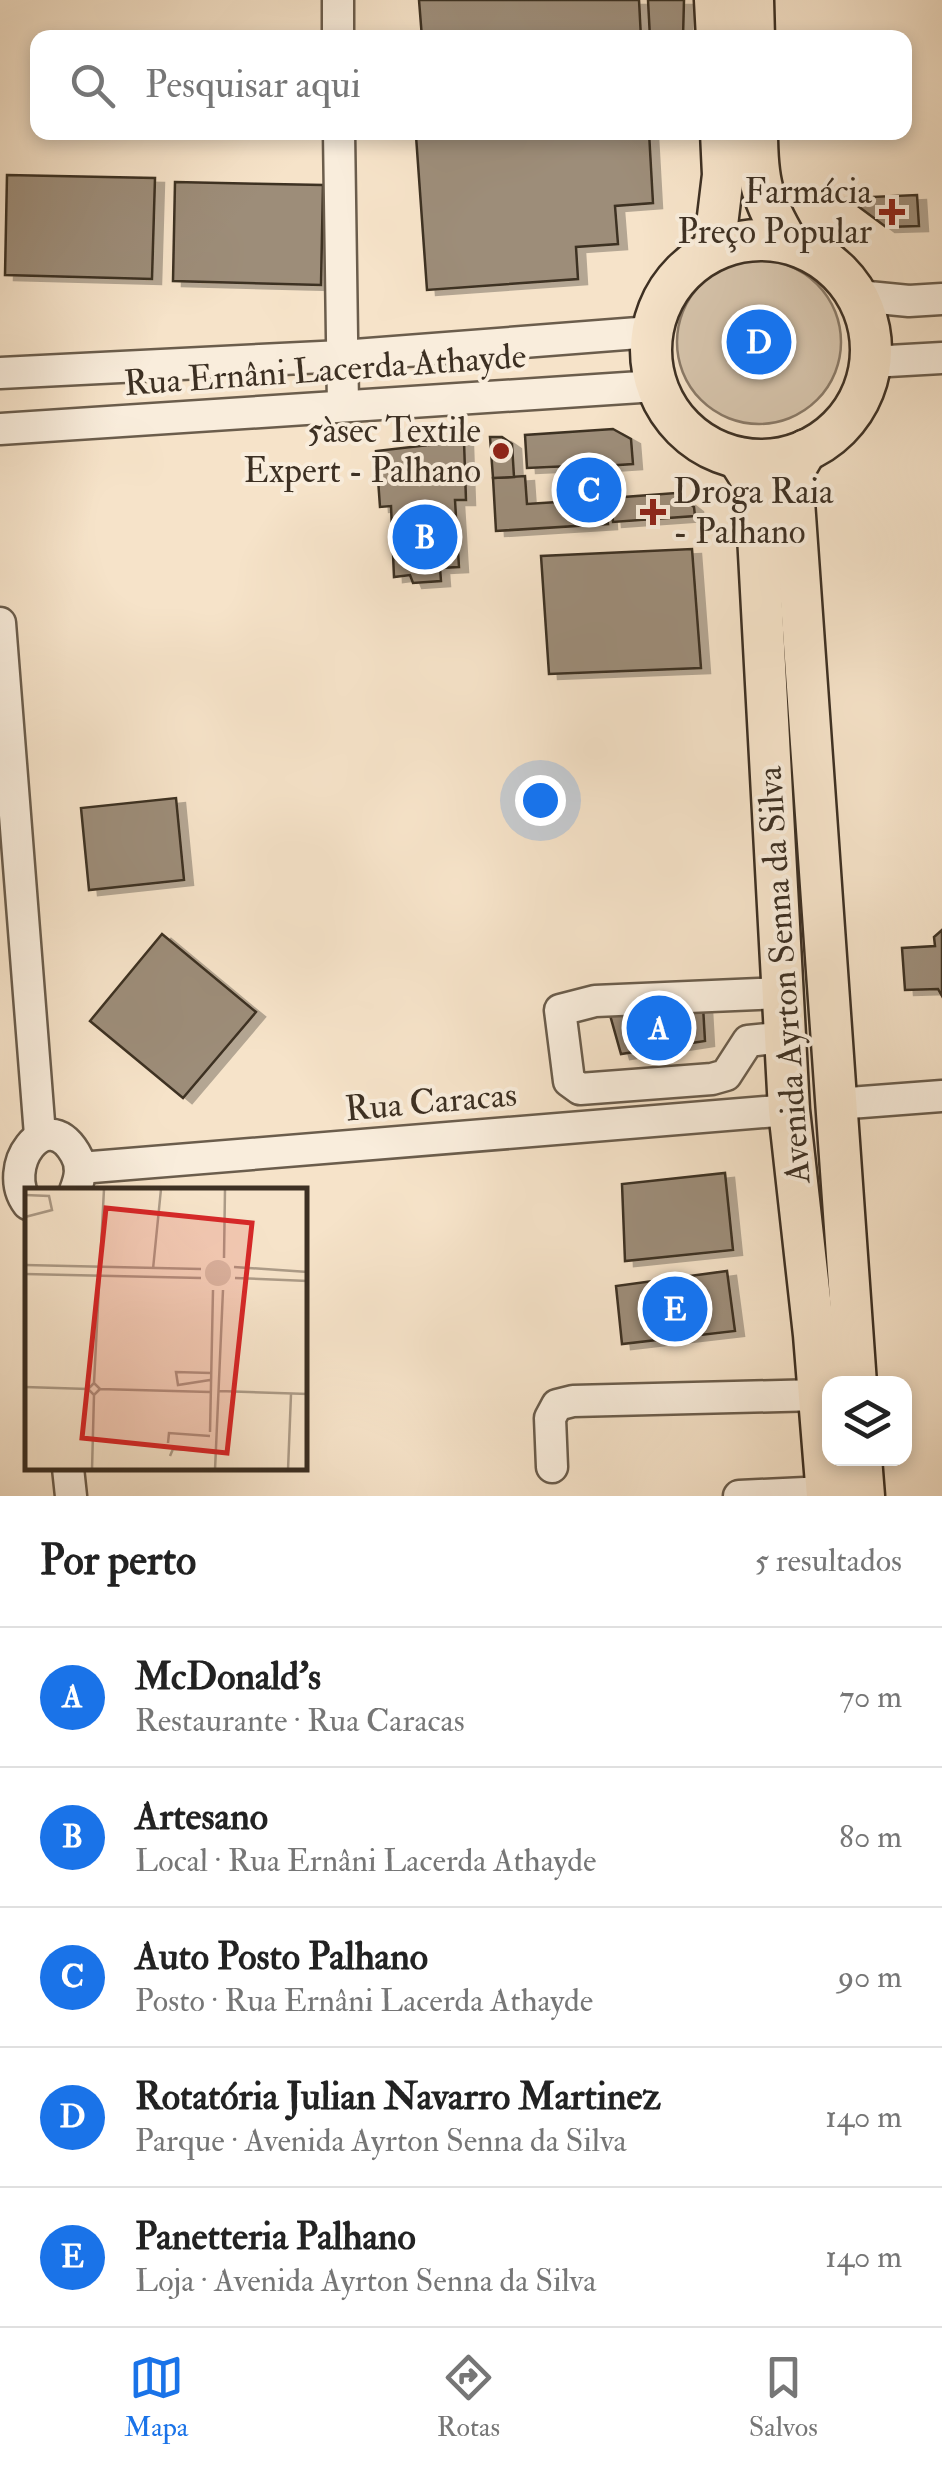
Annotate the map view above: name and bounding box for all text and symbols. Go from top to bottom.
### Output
search box [30,30,912,140]
icon: search [65,58,120,113]
text: Pesquisar aqui [145,61,361,109]
place label: Farmácia Preço Popular [678,170,873,254]
marker: Farmácia Preço Popular [881,201,903,223]
pin: D [726,304,792,380]
street label: Rua Ernâni Lacerda Athayde [122,334,528,406]
place label: 5àsec Textile Expert - Palhano [243,409,481,493]
marker: 5àsec Textile Expert - Palhano [490,440,512,462]
pin: C [556,452,622,528]
place label: Droga Raia - Palhano [673,470,834,554]
pin: B [392,500,458,574]
marker: Droga Raia - Palhano [642,501,664,523]
street label: Avenida Ayrton Senna da Silva [747,764,821,1186]
your location [515,775,566,826]
pin: A [626,990,692,1066]
street label: Rua Caracas [343,1073,519,1131]
inset map [25,1188,308,1471]
pin: E [642,1272,708,1346]
map controls [822,1376,912,1466]
button: layers [822,1376,912,1466]
text: Por perto [40,1535,196,1587]
text: 5 resultados [755,1541,902,1581]
text: McDonald's [135,1653,321,1701]
text: A [62,1677,83,1717]
text: 70 m [839,1677,902,1717]
text: Restaurante · Rua Caracas [135,1701,465,1741]
text: Artesano [135,1793,268,1841]
text: B [62,1817,83,1857]
text: 80 m [839,1817,902,1857]
text: Local · Rua Ernâni Lacerda Athayde [135,1841,596,1881]
text: Auto Posto Palhano [135,1933,428,1981]
text: C [61,1957,84,1997]
text: 90 m [838,1957,902,1997]
text: Posto · Rua Ernâni Lacerda Athayde [135,1981,593,2021]
text: Rotatória Julian Navarro Martinez [135,2073,661,2121]
text: D [59,2097,86,2137]
text: 140 m [825,2097,902,2137]
text: Parque · Avenida Ayrton Senna da Silva [135,2121,627,2161]
text: Panetteria Palhano [135,2213,416,2261]
text: E [61,2237,84,2277]
text: 140 m [825,2237,902,2277]
text: Loja · Avenida Ayrton Senna da Silva [135,2261,596,2301]
tab: Mapa [124,2350,188,2445]
tab: Rotas [437,2350,500,2445]
tab: Salvos [749,2350,818,2445]

